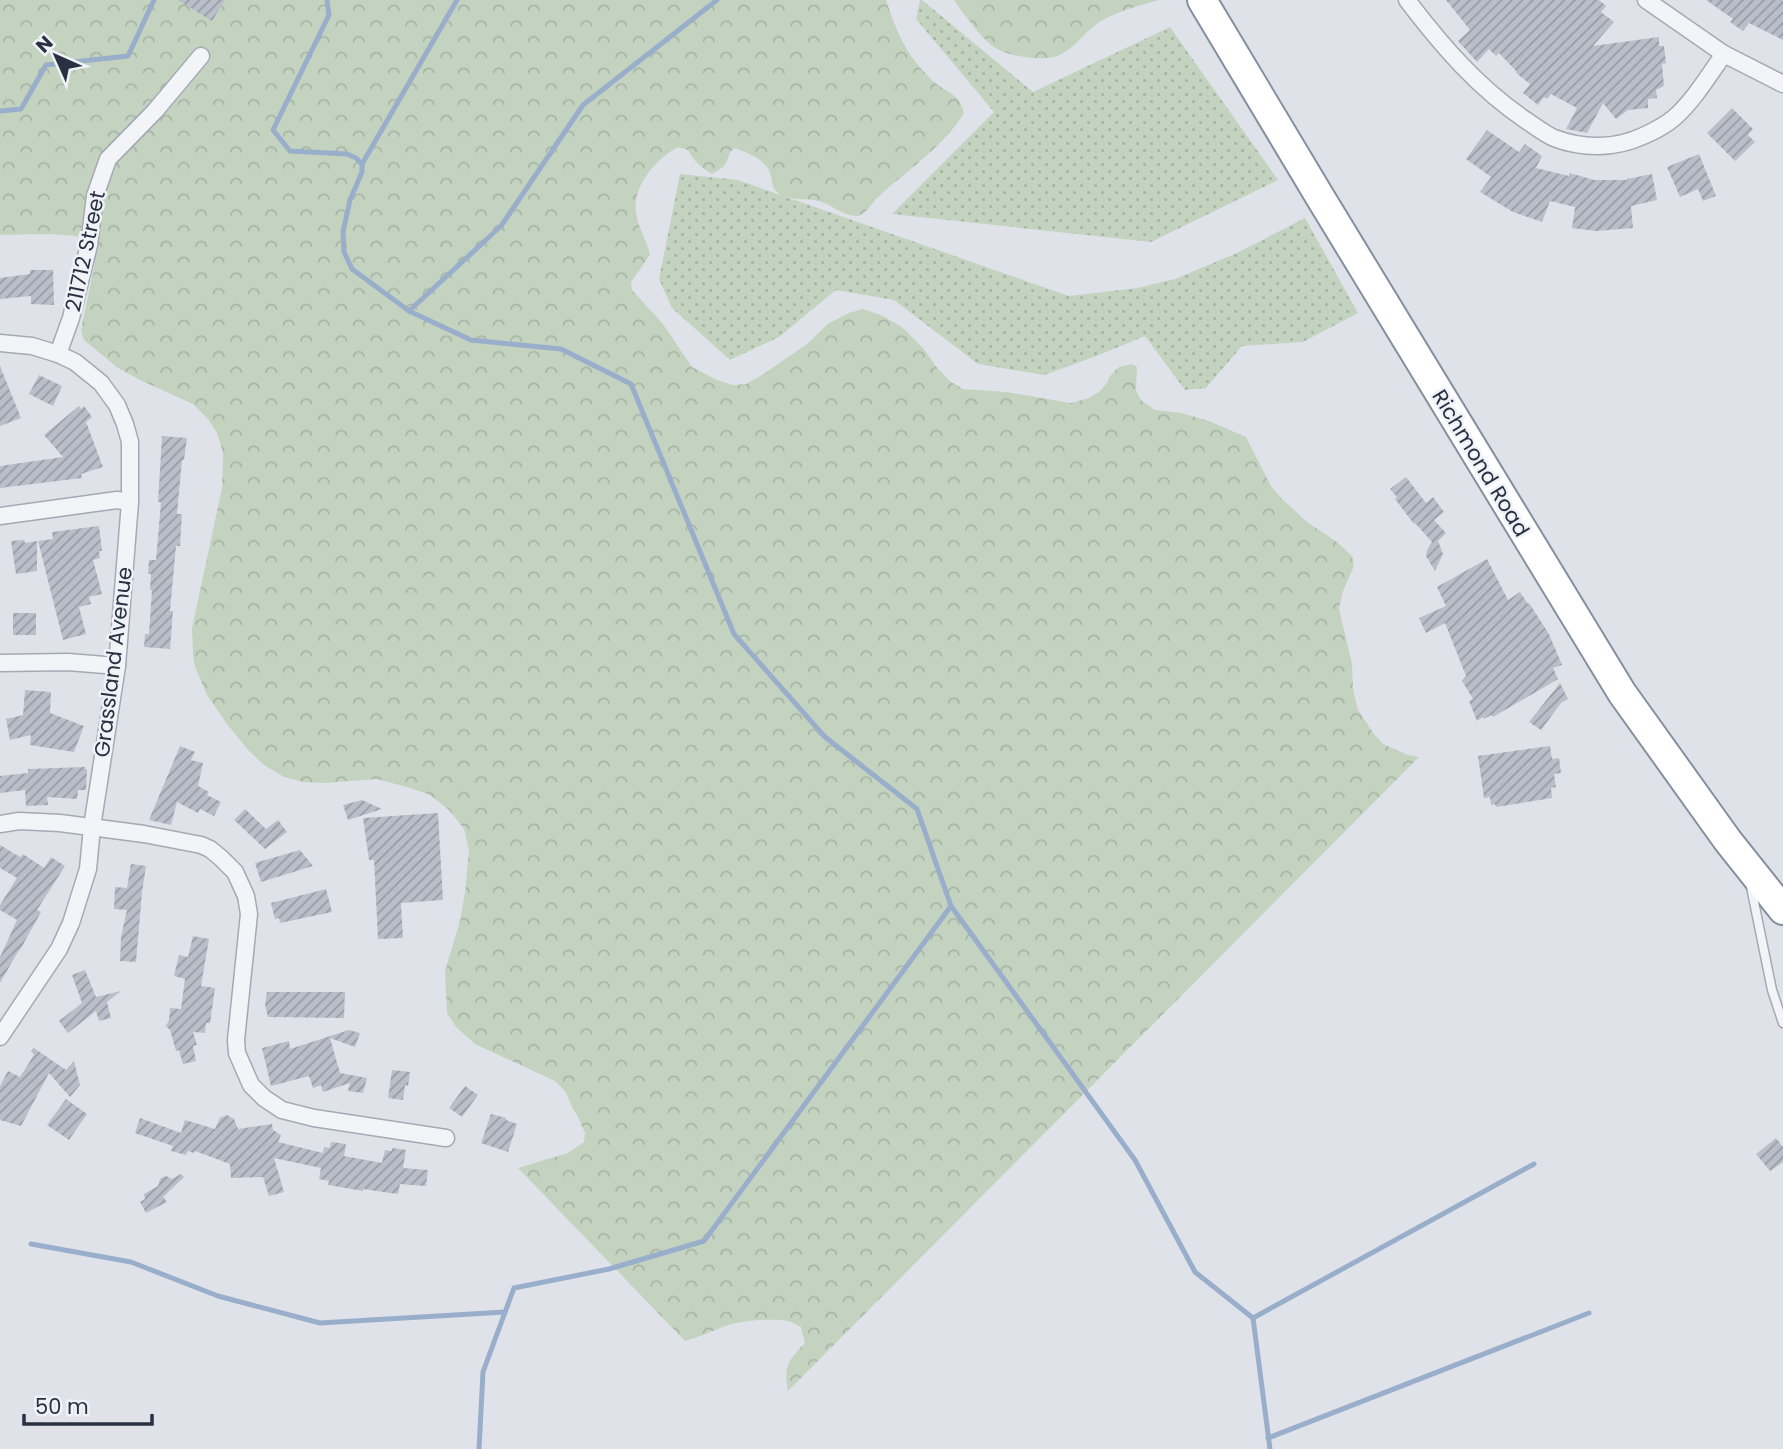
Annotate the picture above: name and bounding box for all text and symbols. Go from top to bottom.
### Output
north arrow [21,21,91,91]
text: N [30,30,59,59]
street label: 211712 Street [58,188,112,314]
street label: Richmond Road [1426,384,1536,542]
street label: Grassland Avenue [87,565,139,759]
scale bar [24,1382,152,1426]
text: 50 m [35,1392,89,1421]

